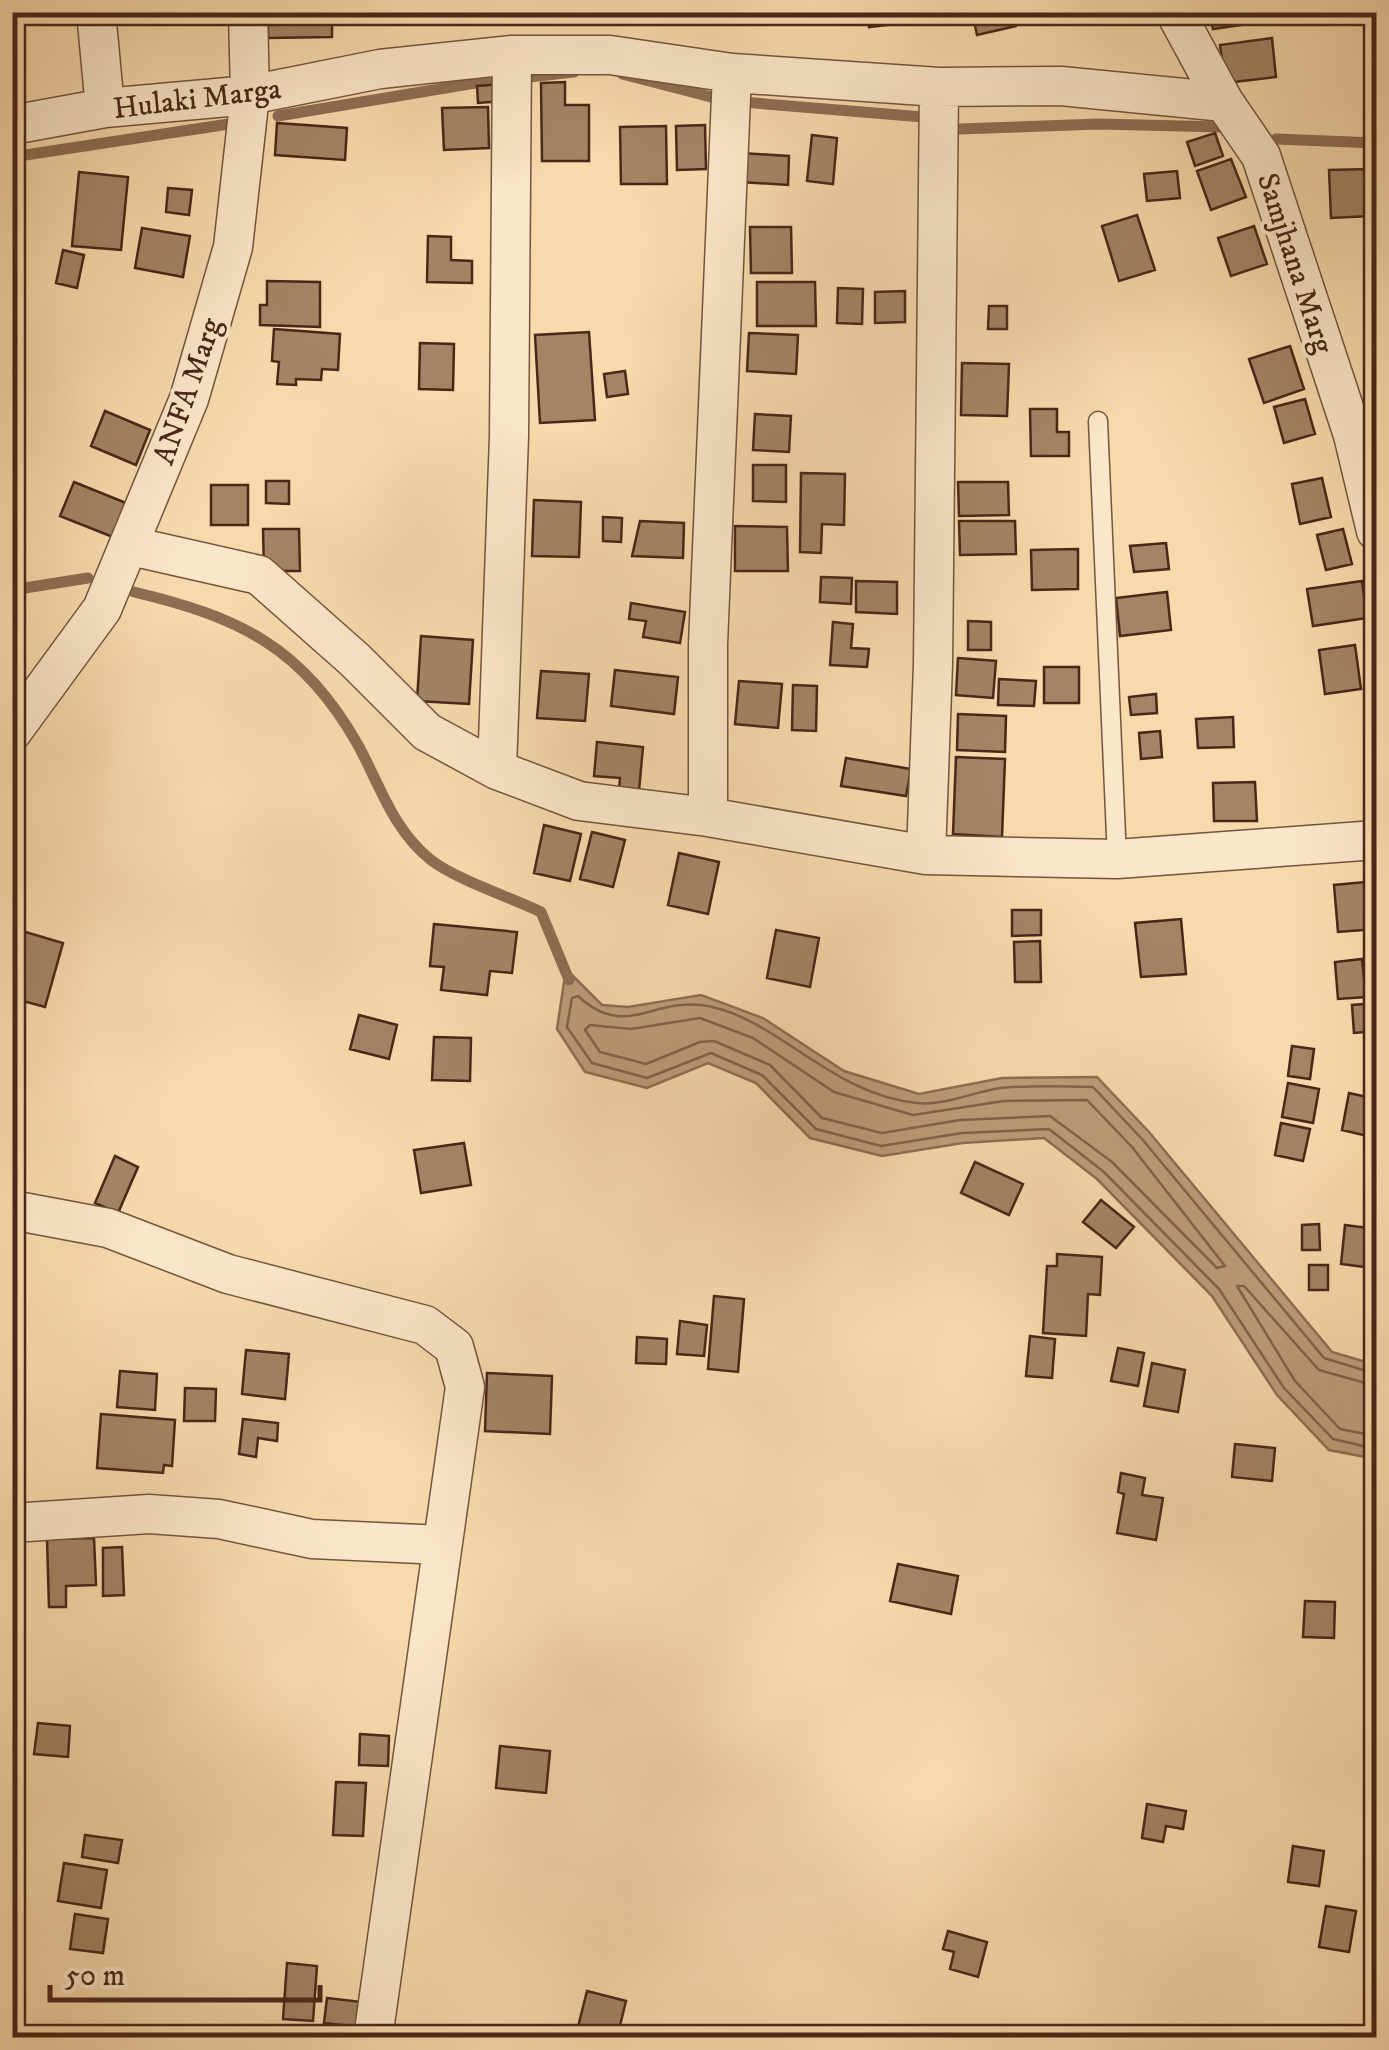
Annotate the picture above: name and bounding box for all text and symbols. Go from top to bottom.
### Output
street label: Hulaki Marga [111,71,283,128]
street label: Samjhana Marg [1248,169,1341,359]
street label: ANFA Marg [146,313,231,470]
scale bar [50,1940,320,2002]
text: 50 m [65,1958,125,1995]

